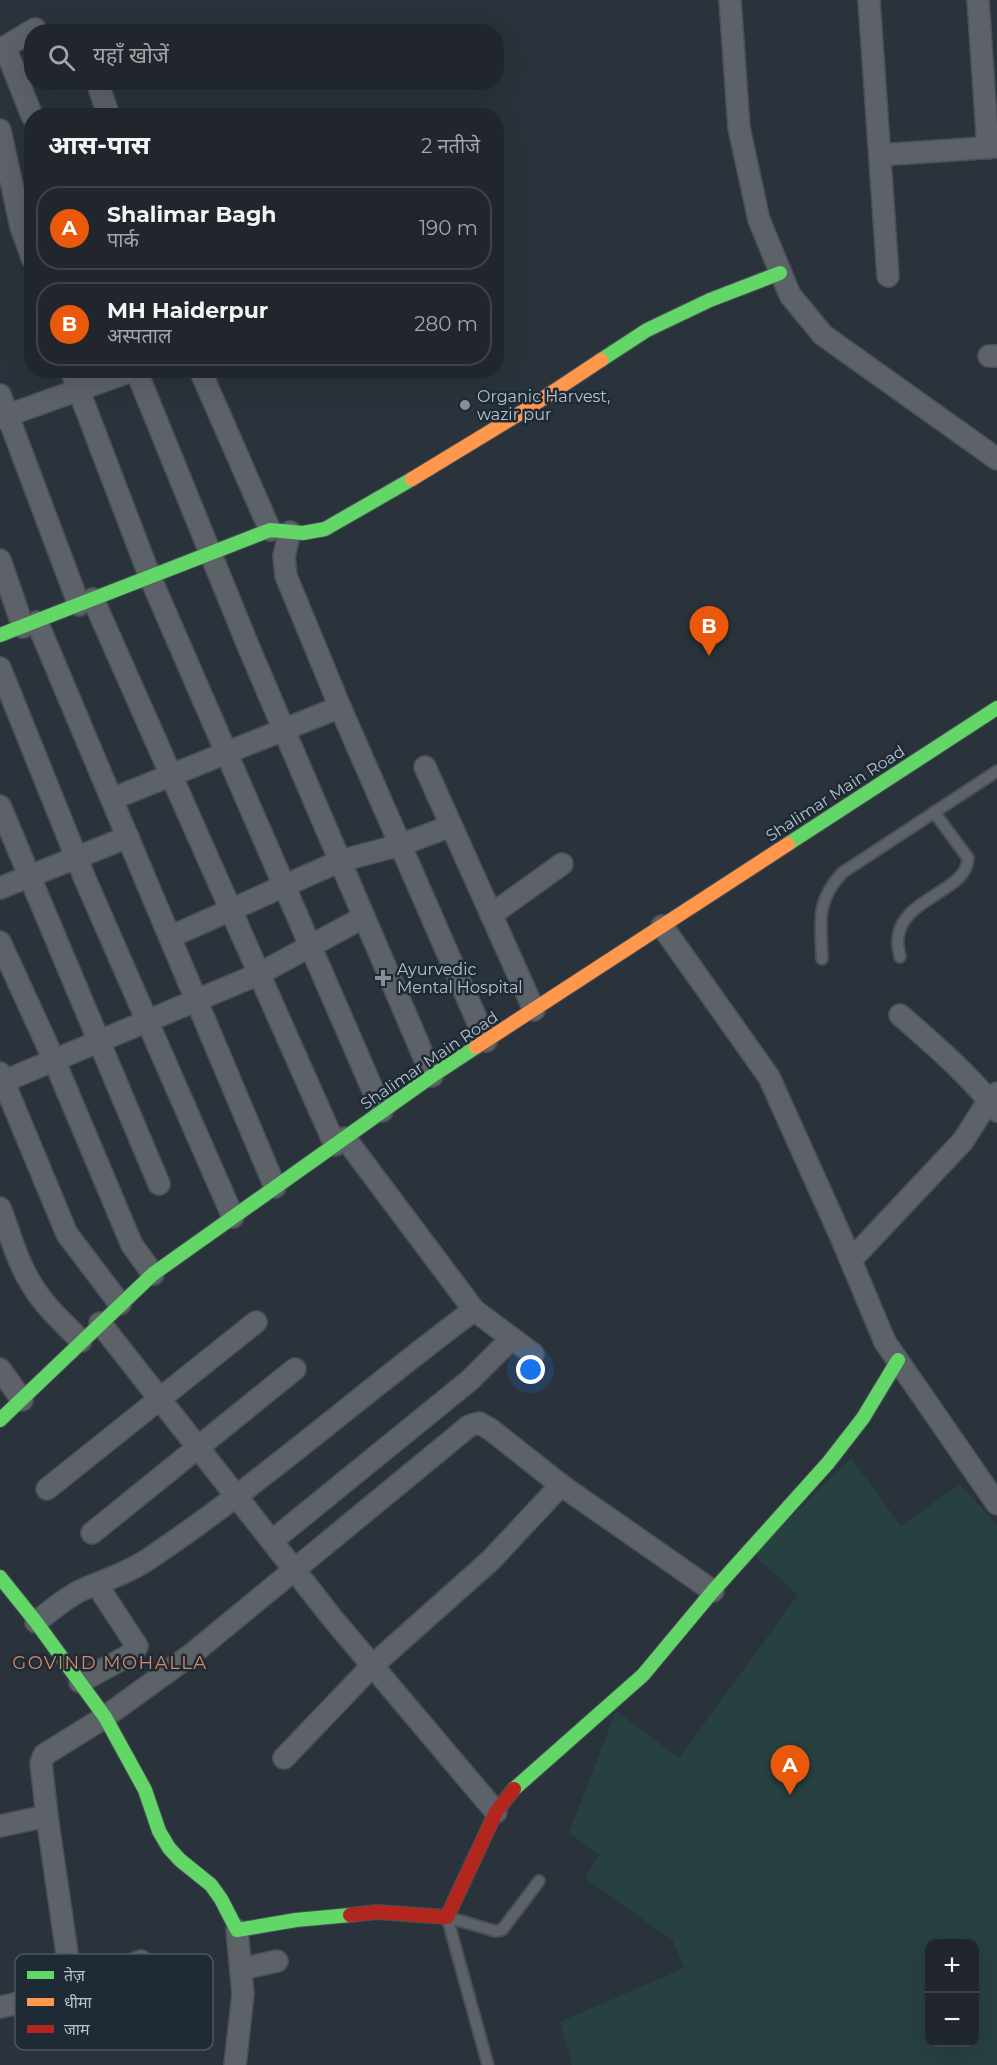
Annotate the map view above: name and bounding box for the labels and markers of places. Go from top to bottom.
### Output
place label: Organic Harvest, wazir pur [477,387,610,424]
marker: Organic Harvest, wazir pur [458,398,472,412]
pin: B [690,606,728,656]
place label: Ayurvedic Mental Hospital [397,960,523,997]
marker: Ayurvedic Mental Hospital [374,969,392,987]
pin: A [770,1746,810,1795]

